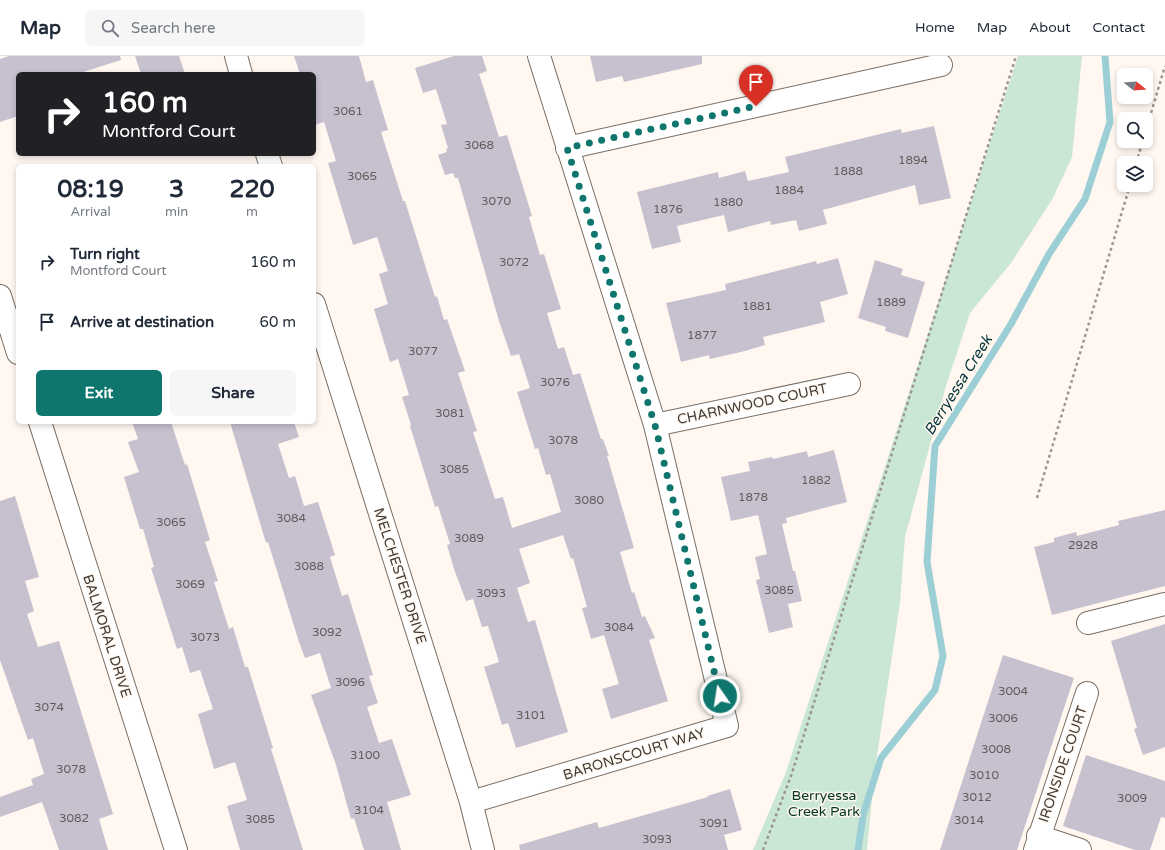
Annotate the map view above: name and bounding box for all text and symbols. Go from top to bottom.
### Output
search box [85,10,365,46]
text: Map [20,17,61,39]
icon: search [99,17,121,39]
text: Search here [131,19,215,37]
text: Home [915,19,955,36]
text: Map [977,19,1007,36]
text: About [1029,19,1071,36]
text: Contact [1093,19,1145,36]
pin [739,65,773,106]
north arrow [1117,68,1153,104]
map controls [1117,68,1153,192]
icon: arrive [745,71,767,93]
text: 160 m [102,86,188,120]
icon: right [36,88,88,140]
house number: 3061 [333,104,363,118]
button: search [1117,112,1153,148]
text: Montford Court [102,120,236,142]
house number: 3068 [464,138,494,152]
house number: 1894 [898,153,929,167]
button: layers [1117,156,1153,192]
house number: 1888 [833,164,863,178]
house number: 3065 [347,169,377,183]
text: 08:19 [57,175,124,204]
text: 3 [169,175,184,204]
text: 220 [229,175,275,204]
house number: 1884 [774,183,805,197]
house number: 3070 [481,194,512,208]
house number: 1880 [713,195,744,209]
house number: 1876 [653,202,683,216]
text: Arrival [70,204,111,220]
text: min [165,204,188,220]
text: m [246,204,258,220]
text: Turn right [70,245,140,263]
icon: right [36,251,58,273]
text: 160 m [250,253,296,271]
house number: 3072 [499,255,529,269]
text: Montford Court [70,263,166,279]
house number: 1889 [876,295,906,309]
house number: 1881 [742,299,772,313]
icon: arrive [36,311,58,333]
text: Arrive at destination [70,313,214,331]
text: 60 m [259,313,296,331]
house number: 1877 [687,328,717,342]
water label: Berryessa Creek [920,330,997,438]
house number: 3077 [408,344,438,358]
button: Exit [36,370,162,416]
button: Share [170,370,296,416]
house number: 3076 [540,375,570,389]
street label: CHARNWOOD COURT [675,380,829,428]
house number: 3081 [435,406,465,420]
house number: 3078 [548,433,578,447]
house number: 3085 [439,462,469,476]
house number: 1882 [801,473,831,487]
house number: 1878 [738,490,768,504]
house number: 3080 [574,493,605,507]
street label: MELCHESTER DRIVE [370,506,430,646]
house number: 3084 [276,511,307,525]
house number: 3065 [156,515,186,529]
house number: 3089 [454,531,484,545]
house number: 2928 [1068,538,1098,552]
house number: 3088 [294,559,324,573]
street label: BALMORAL DRIVE [79,572,135,700]
house number: 3069 [175,577,205,591]
house number: 3085 [764,583,794,597]
house number: 3093 [476,586,506,600]
house number: 3084 [604,620,635,634]
house number: 3092 [312,625,342,639]
house number: 3073 [190,630,220,644]
house number: 3096 [335,675,365,689]
position arrow [699,675,741,717]
house number: 3004 [998,684,1029,698]
house number: 3074 [34,700,65,714]
street label: IRONSIDE COURT [1035,703,1091,825]
house number: 3101 [516,708,546,722]
house number: 3006 [988,711,1018,725]
street label: BARONSCOURT WAY [561,724,707,784]
house number: 3008 [981,742,1011,756]
house number: 3100 [350,748,381,762]
house number: 3078 [56,762,86,776]
house number: 3010 [969,768,1000,782]
park label: Berryessa Creek Park [788,787,860,820]
house number: 3012 [962,790,992,804]
house number: 3009 [1117,791,1147,805]
house number: 3104 [354,803,385,817]
house number: 3082 [59,811,89,825]
house number: 3085 [245,812,275,826]
house number: 3014 [954,813,985,827]
house number: 3091 [699,816,729,830]
house number: 3093 [642,832,672,846]

